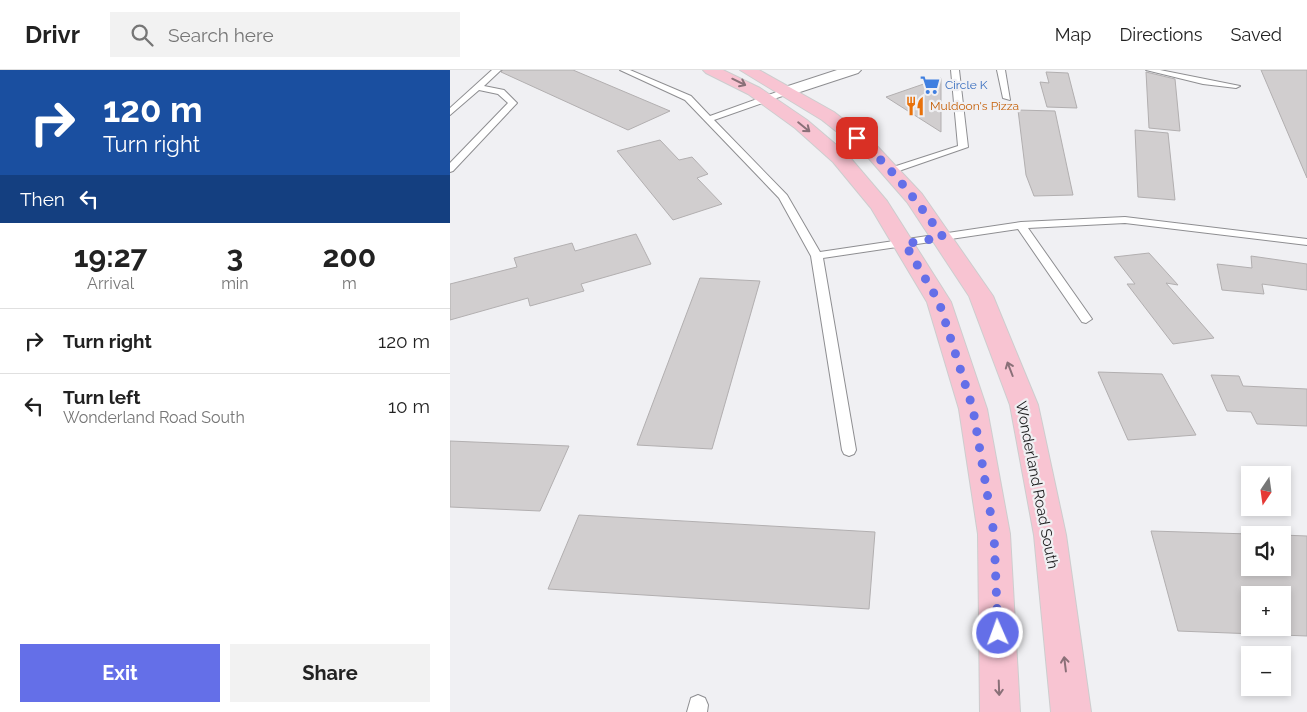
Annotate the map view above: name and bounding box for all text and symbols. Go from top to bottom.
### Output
search box [110,12,460,57]
text: Drivr [25,20,80,49]
icon: search [128,21,156,49]
text: Search here [168,24,274,46]
text: Map [1055,24,1091,45]
text: Directions [1119,24,1203,45]
text: Saved [1231,24,1282,45]
supermarket icon: Circle K [919,74,941,96]
one-way arrow [731,78,746,88]
place label: Circle K [945,78,988,92]
text: 120 m [103,89,203,130]
icon: right [20,90,85,155]
restaurant icon: Muldoon's Pizza [904,95,926,117]
place label: Muldoon's Pizza [930,99,1019,113]
pin [836,117,878,159]
one-way arrow [798,121,811,132]
icon: arrive [843,124,871,152]
text: Turn right [103,131,200,157]
icon: left [75,185,103,213]
text: Then [20,188,65,210]
text: 19:27 [74,239,147,274]
text: 3 [227,239,243,274]
text: 200 [322,239,376,274]
text: Arrival [87,274,134,293]
text: min [221,274,249,293]
text: m [342,274,357,293]
icon: right [20,327,48,355]
text: Turn right [63,330,152,352]
text: 120 m [378,330,430,352]
one-way arrow [1005,362,1014,378]
text: Turn left [63,386,140,408]
icon: left [20,392,48,420]
text: 10 m [388,395,430,417]
street label: Wonderland Road South [1012,400,1062,570]
text: Wonderland Road South [63,408,245,427]
north arrow [1241,466,1291,516]
map controls [1241,466,1291,696]
button: sound [1241,526,1291,576]
button: + [1241,586,1291,636]
position arrow [971,606,1023,658]
button: Exit [20,644,220,702]
button: Share [230,644,430,702]
button: − [1241,646,1291,696]
one-way arrow [1060,656,1070,672]
one-way arrow [995,680,1004,696]

